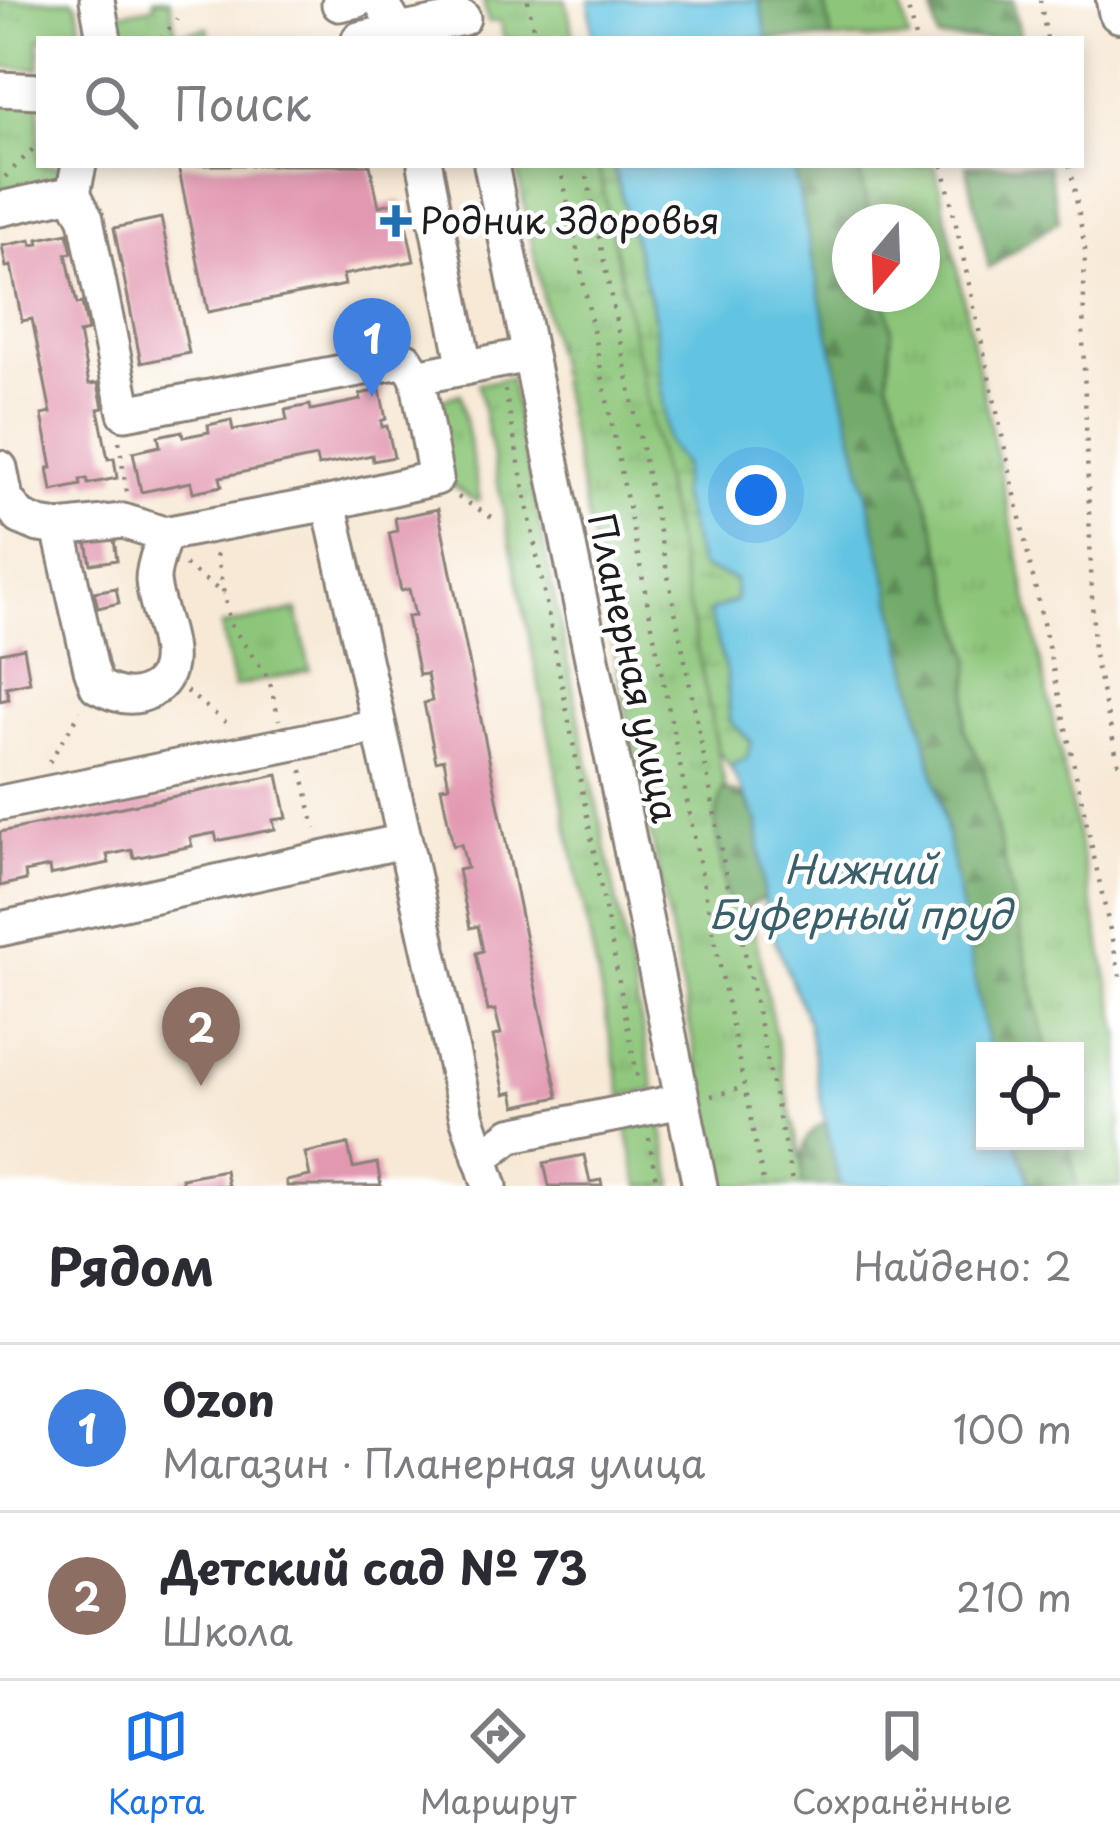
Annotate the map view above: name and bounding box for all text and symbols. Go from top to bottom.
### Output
search box [36,36,1084,168]
text: Поиск [174,68,311,136]
icon: search [78,69,144,135]
place label: Родник Здоровья [420,192,720,246]
north arrow [832,204,940,312]
marker: Родник Здоровья [383,208,409,234]
pin: 1 [333,298,411,397]
your location [726,465,786,525]
street label: Планерная улица [576,508,694,828]
water label: Нижний Буферный пруд [708,838,1015,942]
pin: 2 [162,987,240,1086]
map controls [976,1042,1084,1150]
button: locate [976,1042,1084,1150]
text: Рядом [48,1226,214,1303]
text: Найдено: 2 [853,1235,1072,1294]
text: Ozon [162,1364,275,1432]
text: 1 [78,1398,96,1457]
text: 100 m [953,1398,1072,1457]
text: Магазин · Планерная улица [162,1432,705,1491]
text: Детский сад № 73 [162,1532,588,1600]
text: 2 [73,1566,101,1625]
text: 210 m [956,1566,1072,1625]
text: Школа [162,1600,293,1659]
tab: Карта [108,1703,205,1825]
tab: Маршрут [420,1703,576,1825]
tab: Сохранённые [792,1703,1012,1825]

